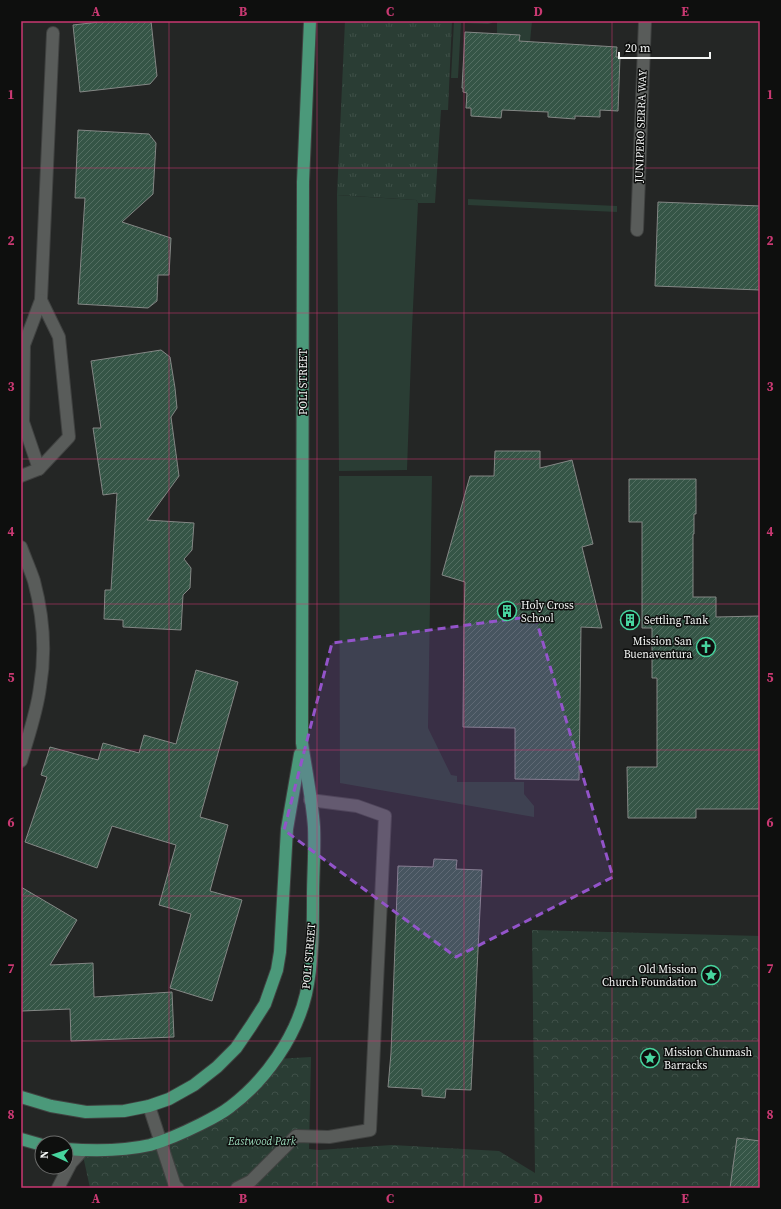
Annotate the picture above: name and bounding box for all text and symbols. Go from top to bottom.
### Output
text: A [92,3,101,20]
text: B [239,3,248,20]
text: C [386,3,394,20]
text: D [533,3,543,20]
text: E [681,3,689,20]
scale bar [619,34,710,60]
text: 20 m [625,40,651,56]
street label: JUNIPERO SERRA WAY [631,69,650,184]
text: 1 [7,86,15,103]
text: 1 [766,86,774,103]
text: 2 [7,232,15,249]
text: 2 [766,232,774,249]
street label: POLI STREET [296,349,311,415]
text: 3 [7,378,15,395]
text: 3 [766,378,774,395]
text: 4 [7,523,15,540]
text: 4 [766,523,774,540]
place label: Holy Cross School [521,598,574,626]
building icon: Holy Cross School [496,600,518,622]
building icon: Settling Tank [619,609,641,631]
place label: Settling Tank [644,613,709,628]
place label: Mission San Buenaventura [624,634,692,662]
church icon: Mission San Buenaventura [695,636,717,658]
text: 5 [7,669,15,686]
text: 5 [766,669,774,686]
text: 6 [7,814,15,831]
text: 6 [766,814,774,831]
street label: POLI STREET [299,922,319,990]
text: 7 [7,960,15,977]
text: 7 [766,960,774,977]
place label: Old Mission Church Foundation [602,962,697,990]
place icon: Old Mission Church Foundation [700,964,722,986]
place label: Mission Chumash Barracks [664,1045,752,1073]
place icon: Mission Chumash Barracks [639,1047,661,1069]
text: 8 [7,1106,15,1123]
text: 8 [766,1106,774,1123]
park label: Eastwood Park [227,1134,297,1149]
north arrow [34,1135,74,1175]
text: N [37,1150,52,1159]
text: A [92,1190,101,1207]
text: B [239,1190,248,1207]
text: C [386,1190,394,1207]
text: D [533,1190,543,1207]
text: E [681,1190,689,1207]

